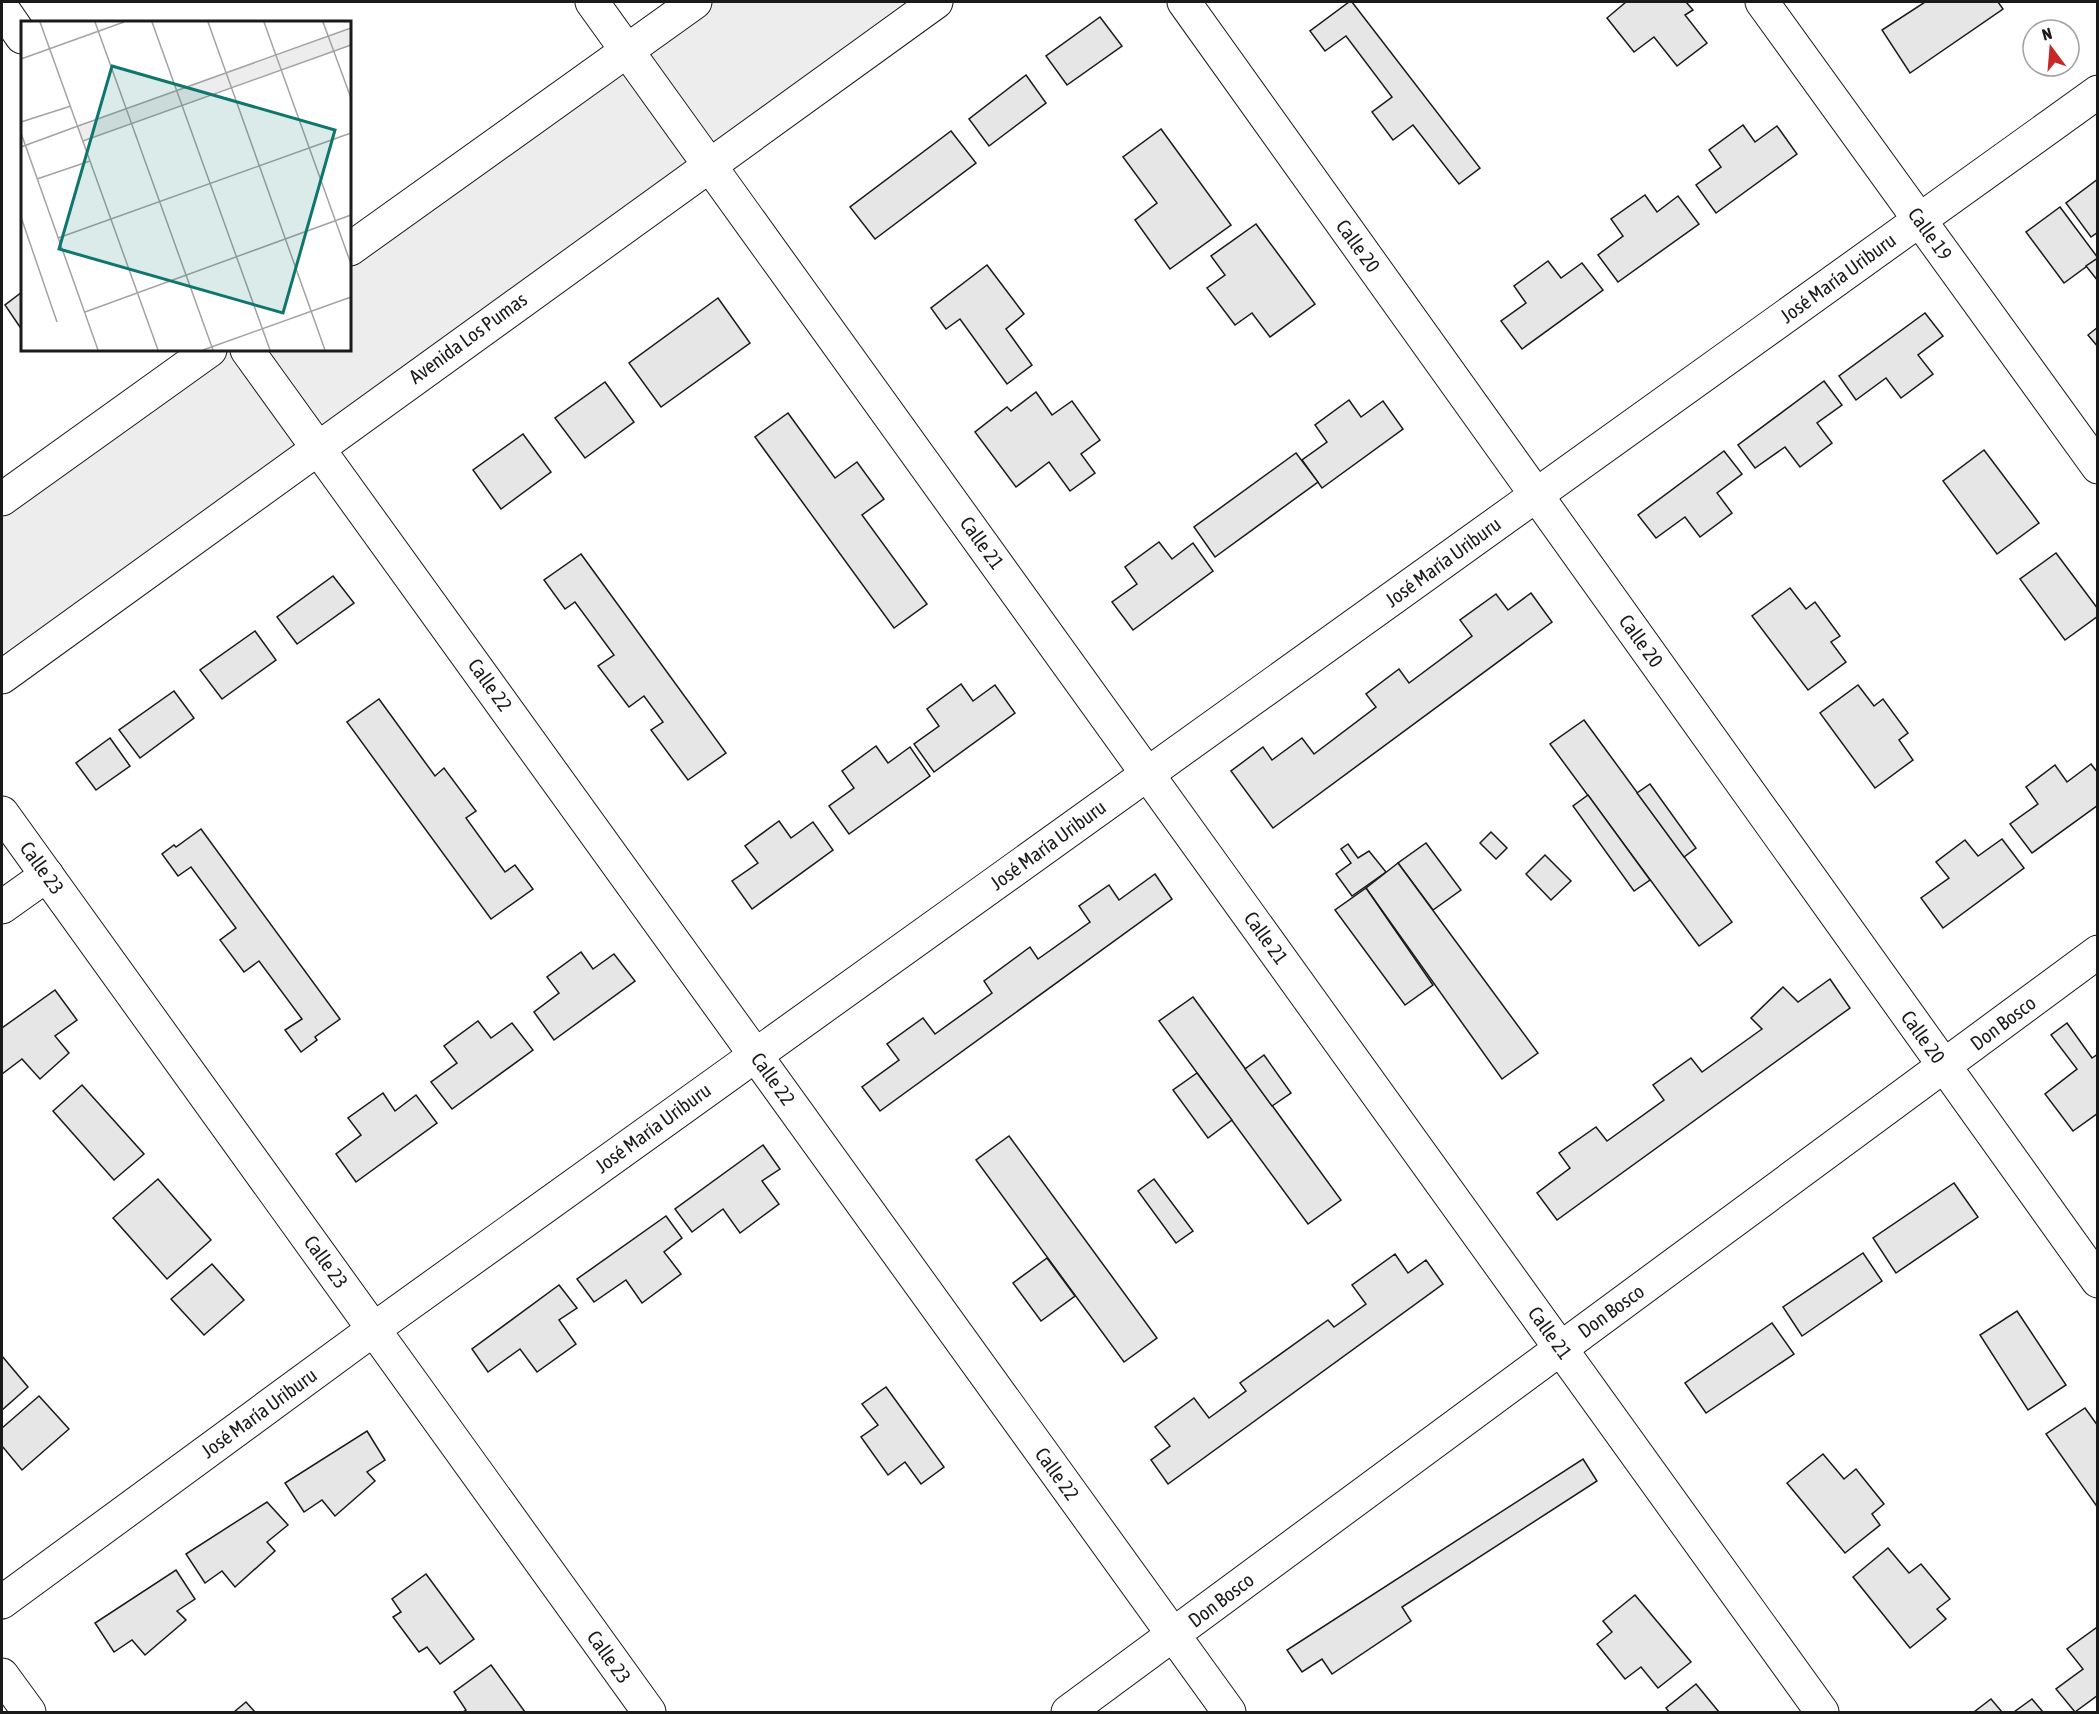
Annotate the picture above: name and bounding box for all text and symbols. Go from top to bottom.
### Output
north arrow [2021,18,2081,78]
inset map [21,21,351,351]
text: N [2040,24,2054,44]
street label: Calle 19 [1904,203,1957,264]
street label: Calle 20 [1332,215,1385,276]
street label: José María Uriburu [1776,228,1900,327]
street label: Avenida Los Pumas [404,287,531,388]
street label: Calle 21 [956,512,1009,573]
street label: José María Uriburu [1381,512,1505,611]
street label: Calle 20 [1615,610,1668,671]
street label: Calle 22 [464,654,517,715]
street label: José María Uriburu [986,795,1110,894]
street label: Calle 23 [16,837,69,898]
street label: Calle 21 [1240,907,1293,968]
street label: Don Bosco [1966,991,2040,1055]
street label: Calle 20 [1897,1006,1950,1067]
street label: Calle 22 [747,1048,800,1109]
street label: José María Uriburu [591,1078,715,1177]
street label: Calle 23 [300,1231,353,1292]
street label: Don Bosco [1573,1279,1648,1342]
street label: Calle 21 [1524,1302,1577,1363]
street label: José María Uriburu [197,1363,321,1462]
street label: Calle 22 [1031,1443,1084,1504]
street label: Don Bosco [1184,1568,1258,1632]
street label: Calle 23 [583,1626,636,1687]

